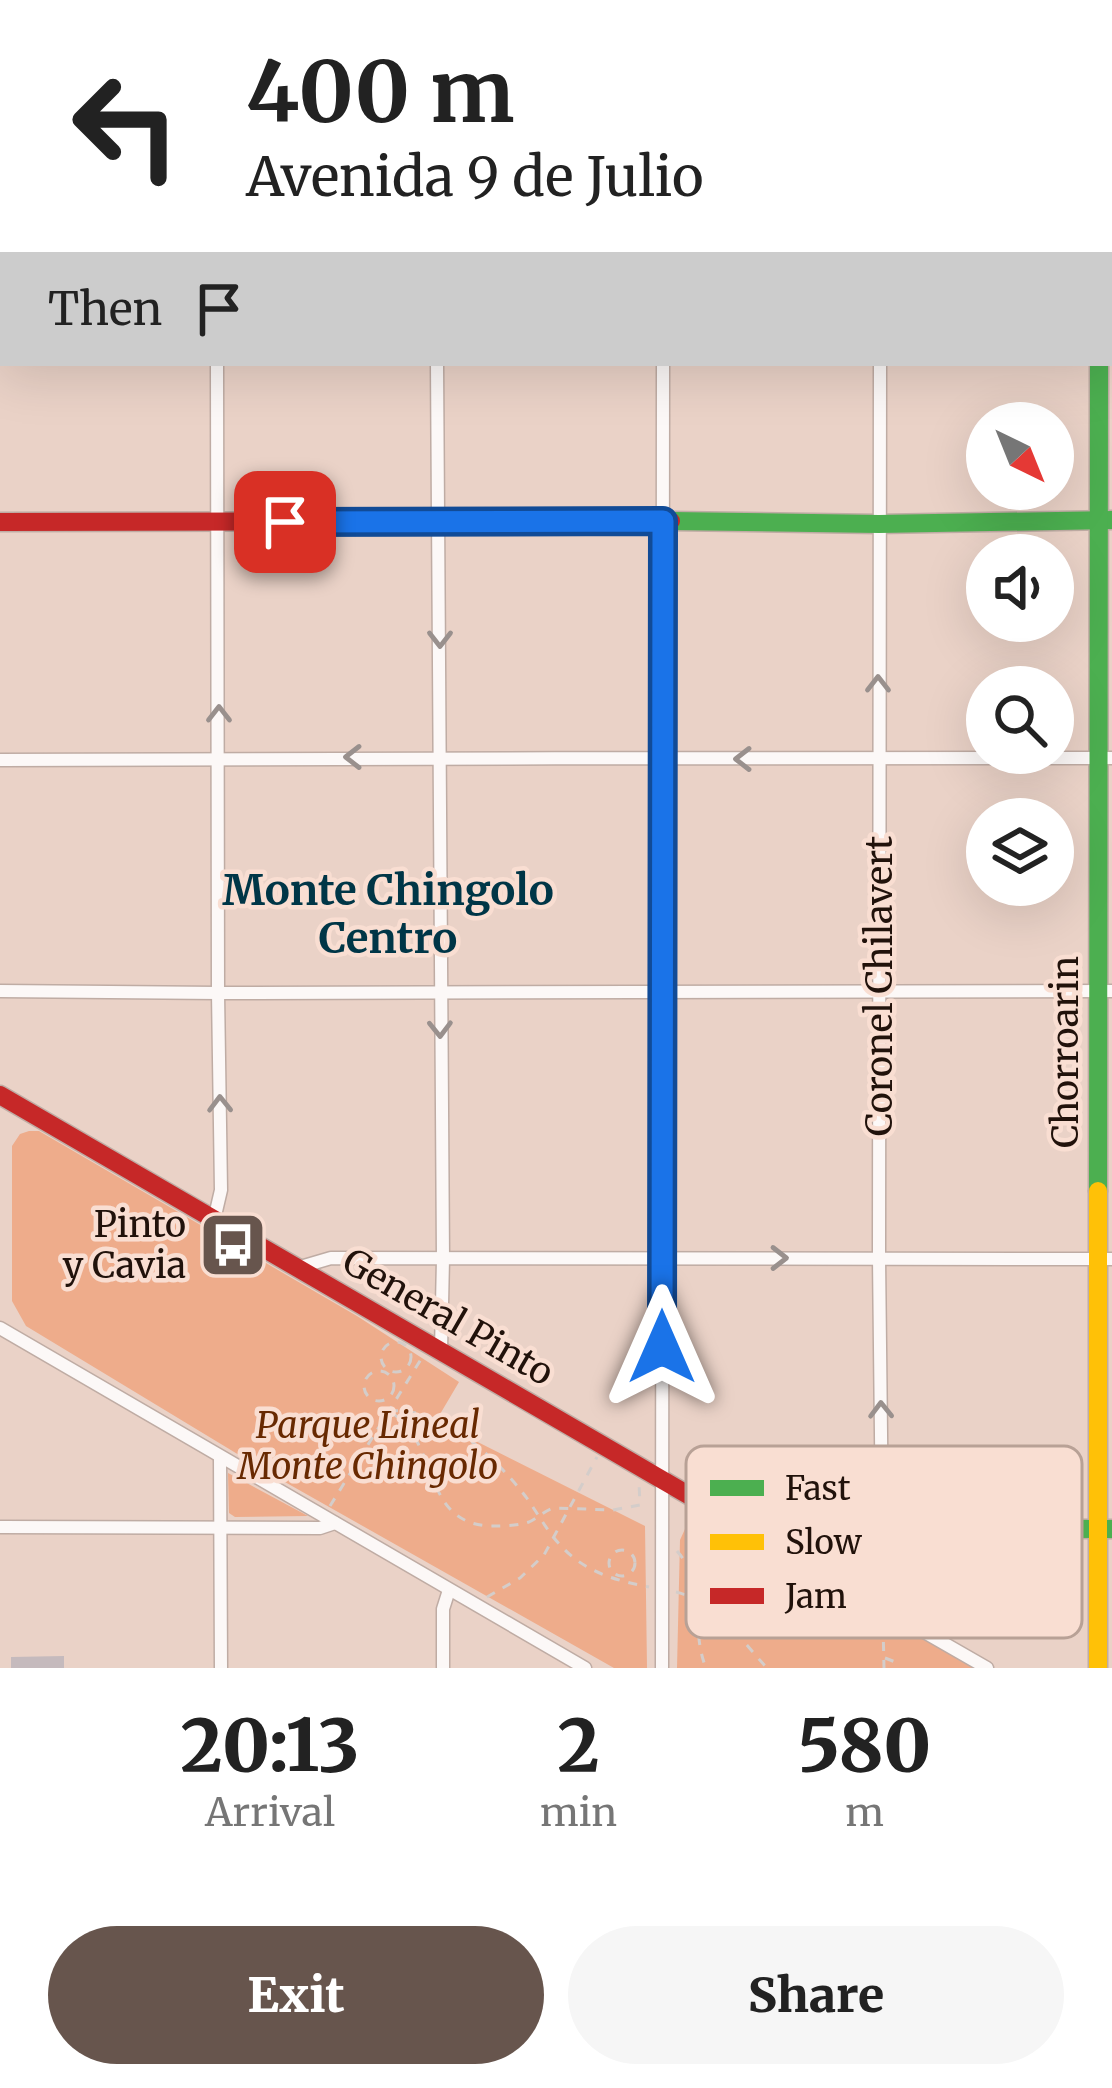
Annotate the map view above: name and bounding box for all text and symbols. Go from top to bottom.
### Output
text: 400 m [246,39,514,145]
icon: left [48,48,204,204]
text: Avenida 9 de Julio [246,143,703,211]
icon: arrive [186,276,252,342]
text: Then [48,281,162,337]
north arrow [966,402,1074,510]
map controls [966,402,1074,906]
pin [234,471,336,573]
icon: arrive [252,489,318,555]
button: sound [966,534,1074,642]
one-way arrow [427,631,453,649]
button: search [966,666,1074,774]
one-way arrow [865,674,891,692]
one-way arrow [206,704,232,722]
one-way arrow [343,744,361,770]
one-way arrow [733,746,751,772]
button: layers [966,798,1074,906]
street label: Coronel Chilavert [857,836,902,1136]
district label: Monte Chingolo Centro [222,864,554,964]
street label: Chorroarin [1043,956,1088,1148]
one-way arrow [427,1020,453,1039]
one-way arrow [207,1094,233,1113]
place label: Pinto y Cavia [62,1202,186,1288]
bus stop icon: Pinto y Cavia [198,1210,268,1280]
street label: General Pinto [335,1239,561,1395]
one-way arrow [771,1245,789,1271]
position arrow [599,1284,725,1410]
one-way arrow [868,1400,894,1418]
park label: Parque Lineal Monte Chingolo [236,1403,498,1489]
legend [686,1446,1082,1638]
text: Fast [785,1468,851,1509]
text: Slow [785,1522,863,1563]
text: Jam [784,1576,847,1617]
text: 20:13 [181,1700,360,1791]
text: 2 [558,1700,600,1791]
text: 580 [798,1700,931,1791]
text: Arrival [205,1788,335,1837]
text: min [540,1788,617,1837]
text: m [845,1788,884,1837]
button: Exit [48,1926,544,2064]
button: Share [568,1926,1064,2064]

